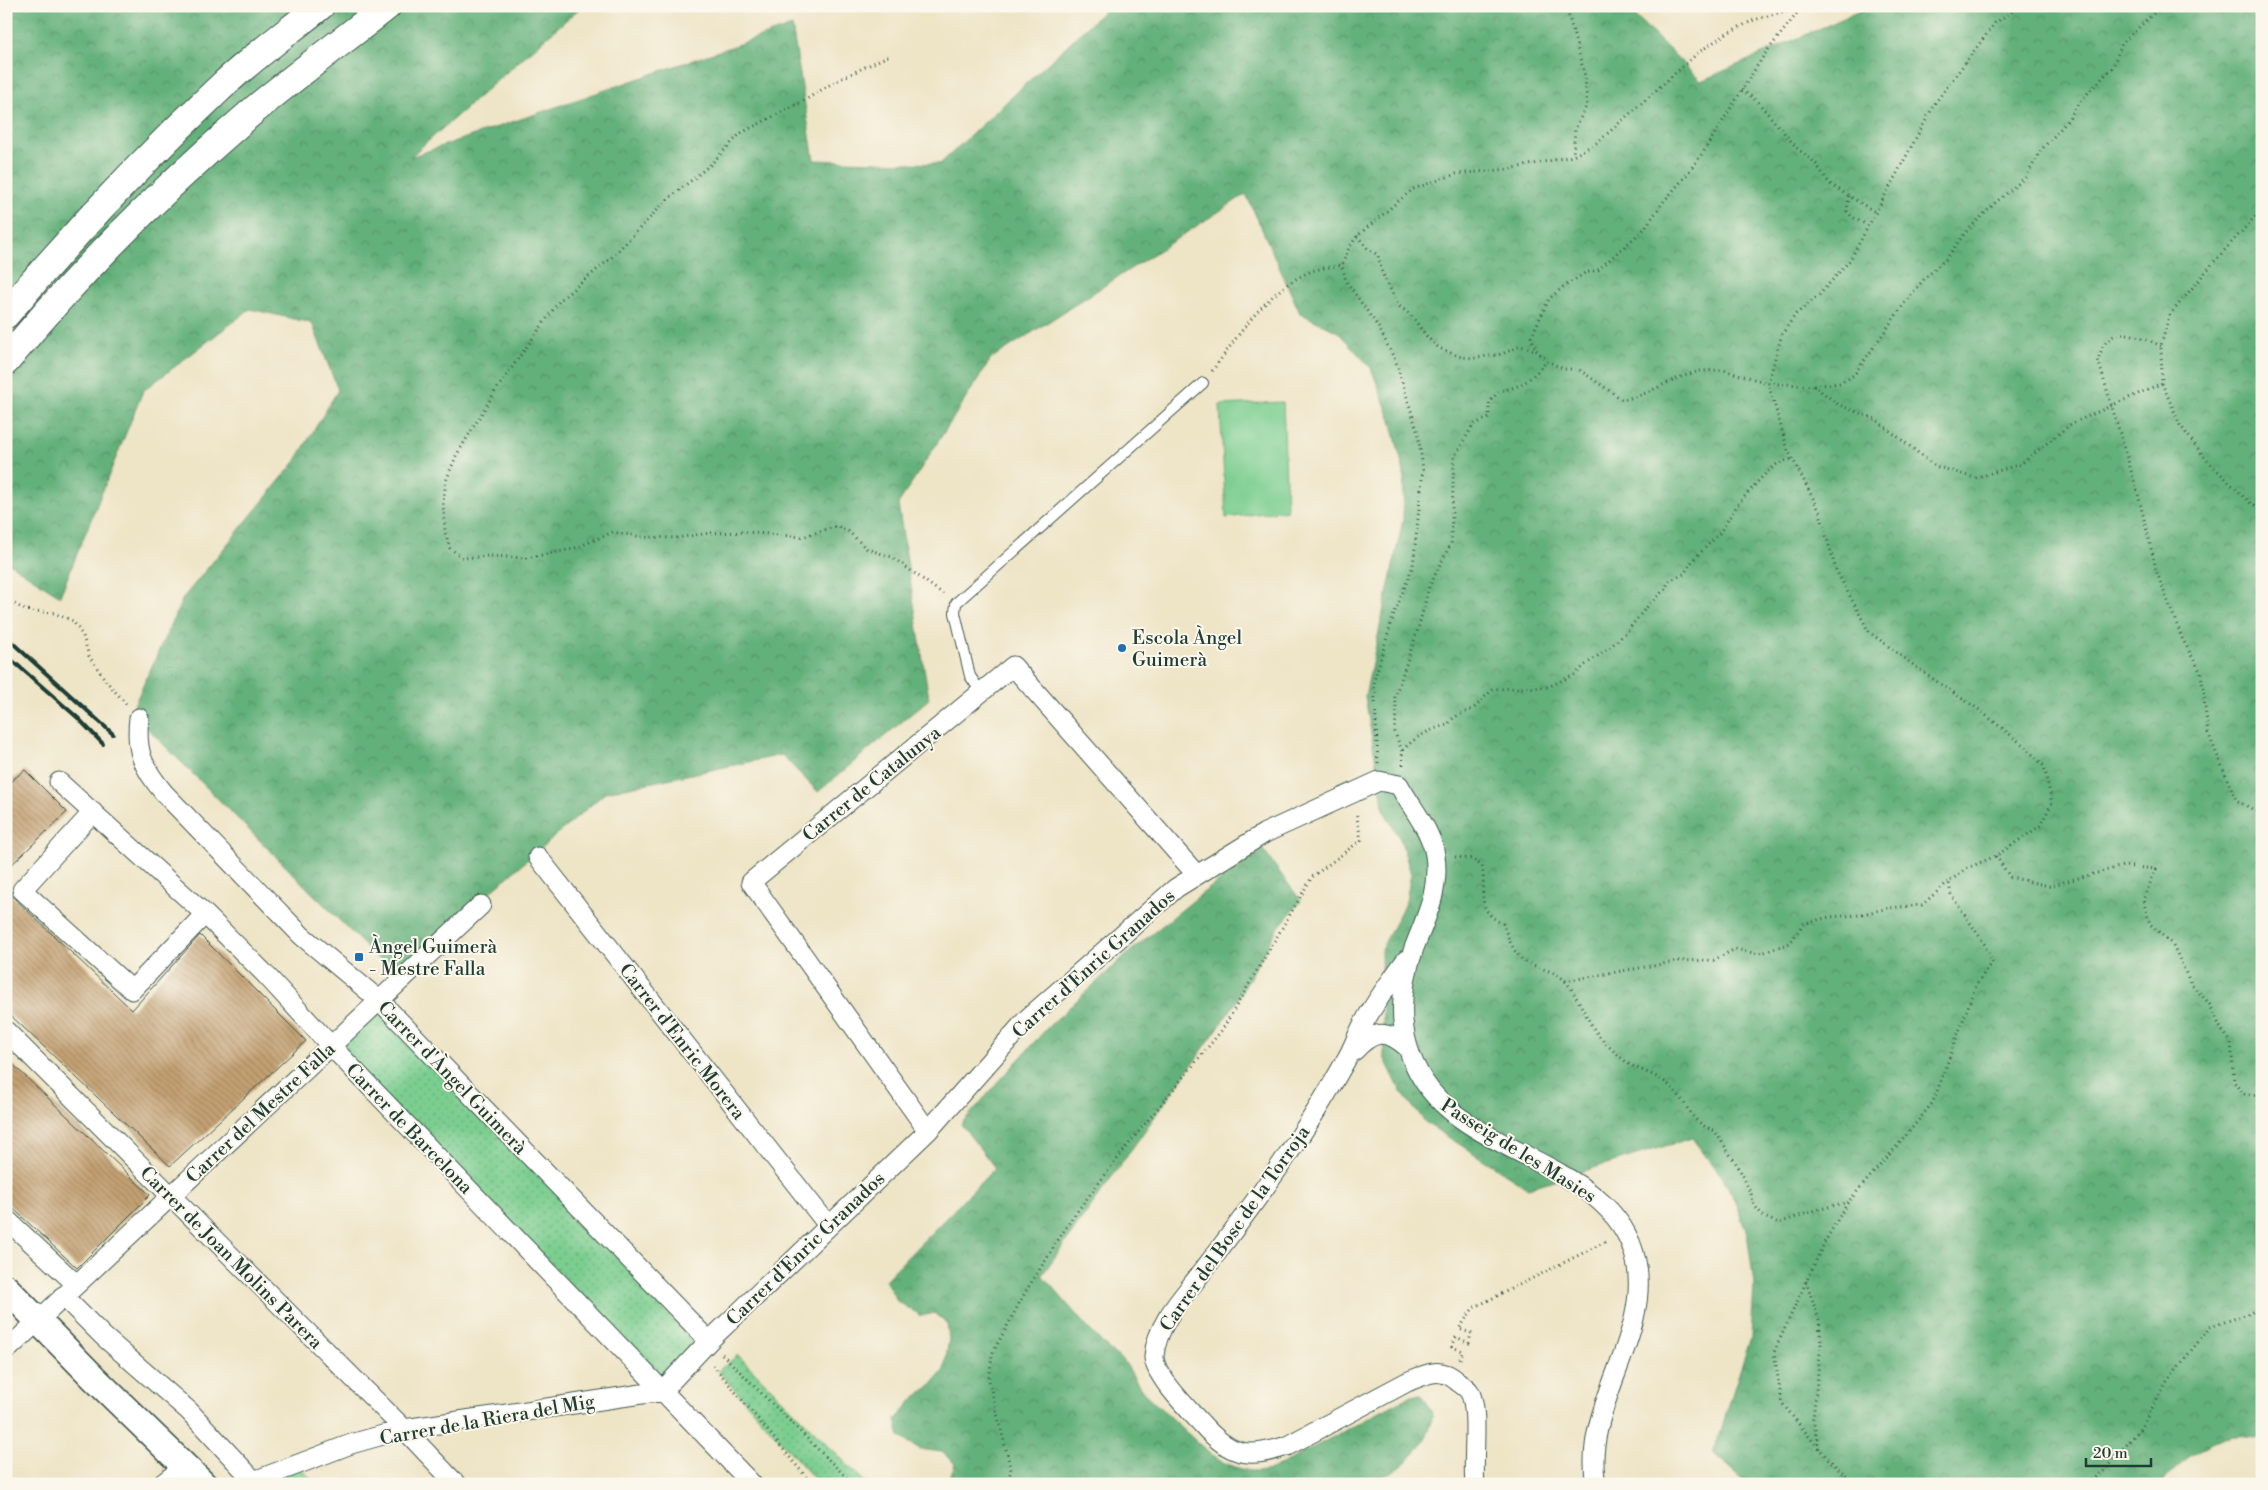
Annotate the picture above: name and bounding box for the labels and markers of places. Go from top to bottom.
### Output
place label: Escola Àngel Guimerà [1132,625,1242,672]
marker: Escola Àngel Guimerà [1116,642,1128,654]
place label: Àngel Guimerà - Mestre Falla [368,934,498,981]
marker: Àngel Guimerà - Mestre Falla [353,951,365,963]

